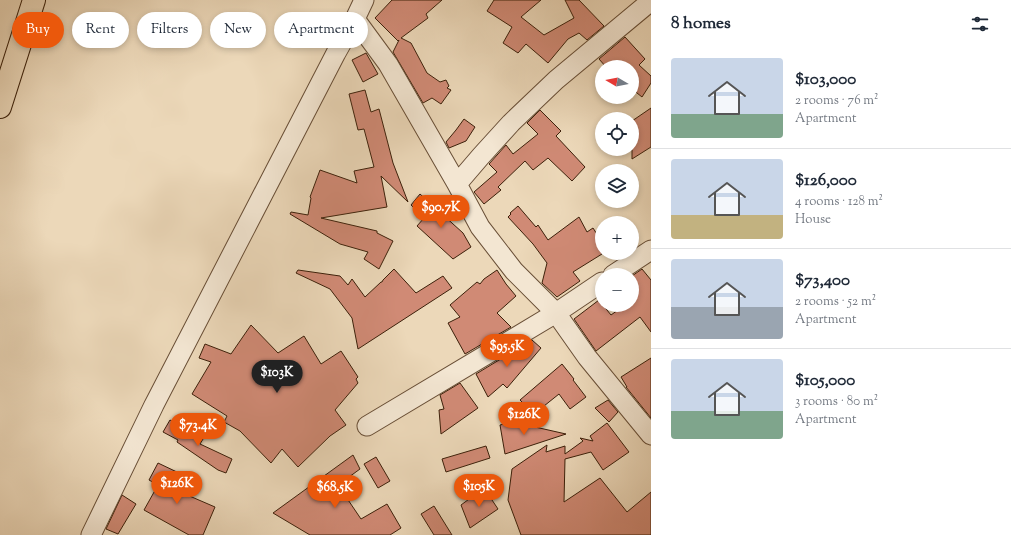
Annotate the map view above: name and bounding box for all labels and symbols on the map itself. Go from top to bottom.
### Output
north arrow [595,60,639,104]
pin: $90.7K [408,195,474,229]
pin: $95.5K [474,334,540,368]
pin: $103K [249,360,305,394]
pin: $126K [496,402,552,436]
pin: $73.4K [165,413,231,447]
pin: $126K [149,471,205,505]
pin: $105K [451,474,507,508]
pin: $68.5K [302,475,368,509]

